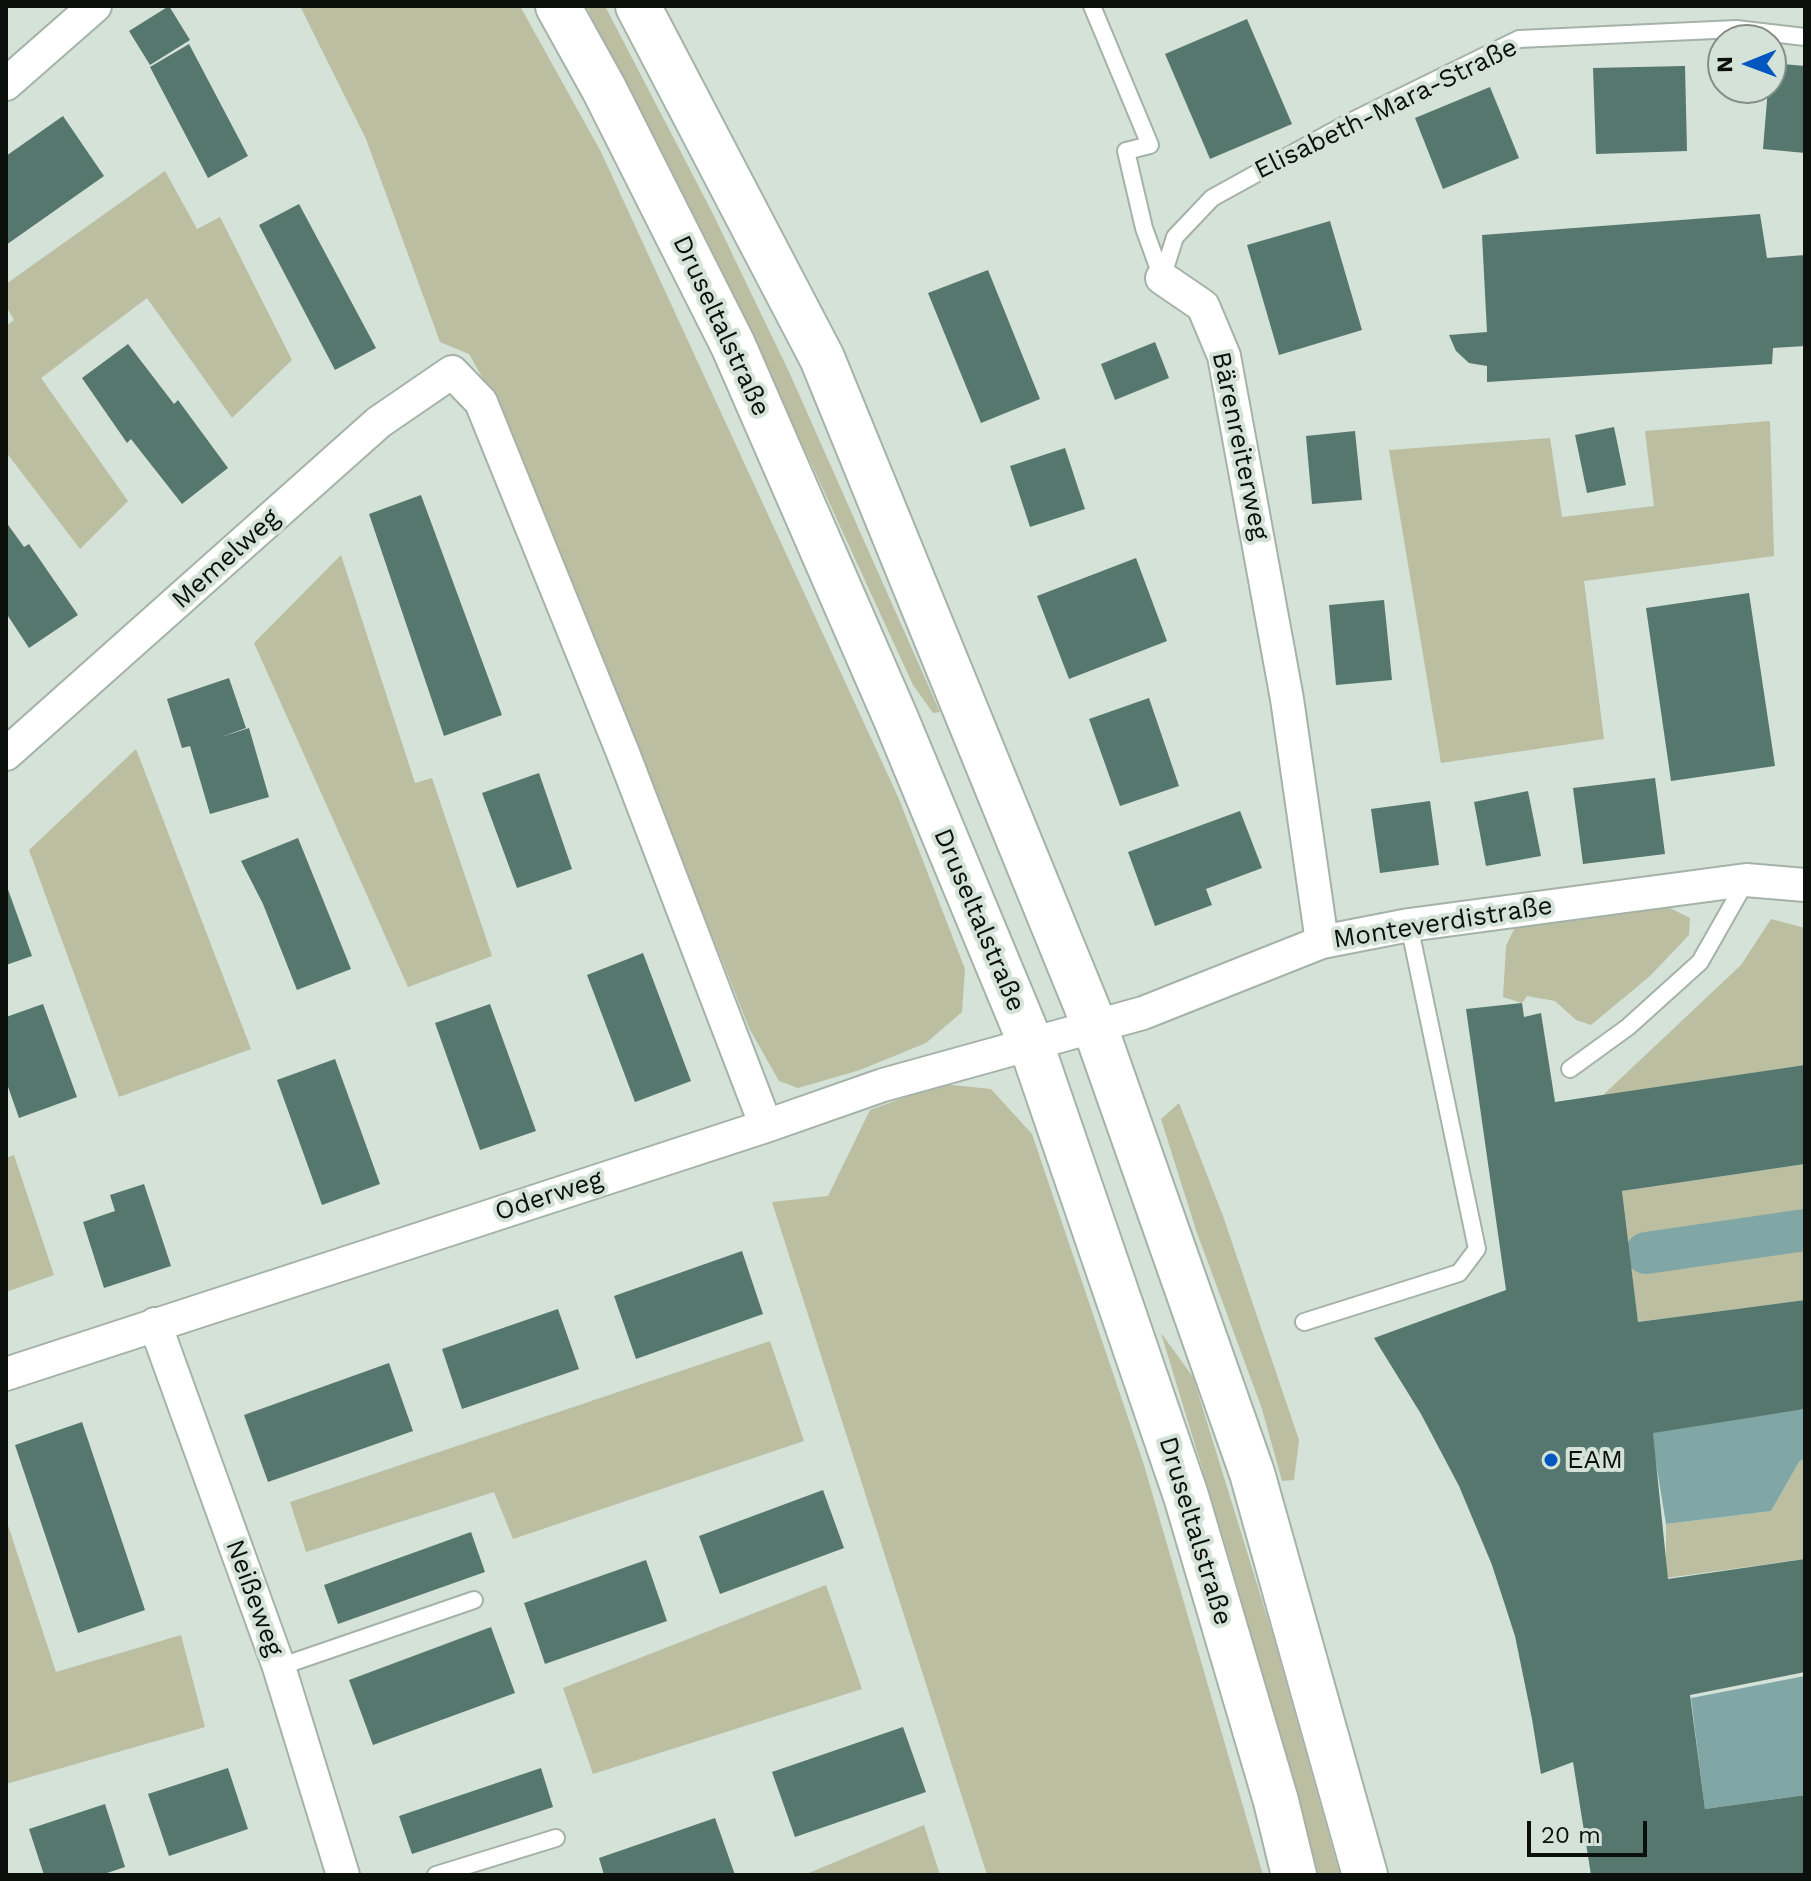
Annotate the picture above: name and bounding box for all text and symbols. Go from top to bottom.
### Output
north arrow [1707,24,1787,104]
street label: Elisabeth-Mara-Straße [1250,32,1522,186]
text: N [1712,56,1737,73]
street label: Druseltalstraße [666,231,776,421]
street label: Bärenreiterweg [1205,349,1275,543]
street label: Memelweg [166,502,286,616]
street label: Druseltalstraße [926,824,1032,1016]
street label: Monteverdistraße [1331,890,1555,956]
street label: Oderweg [491,1164,607,1228]
street label: Druseltalstraße [1151,1433,1239,1629]
place label: EAM [1567,1444,1623,1476]
marker: EAM [1542,1451,1560,1469]
street label: Neißeweg [219,1535,289,1661]
scale bar [1531,1805,1651,1855]
text: 20 m [1541,1821,1601,1849]

